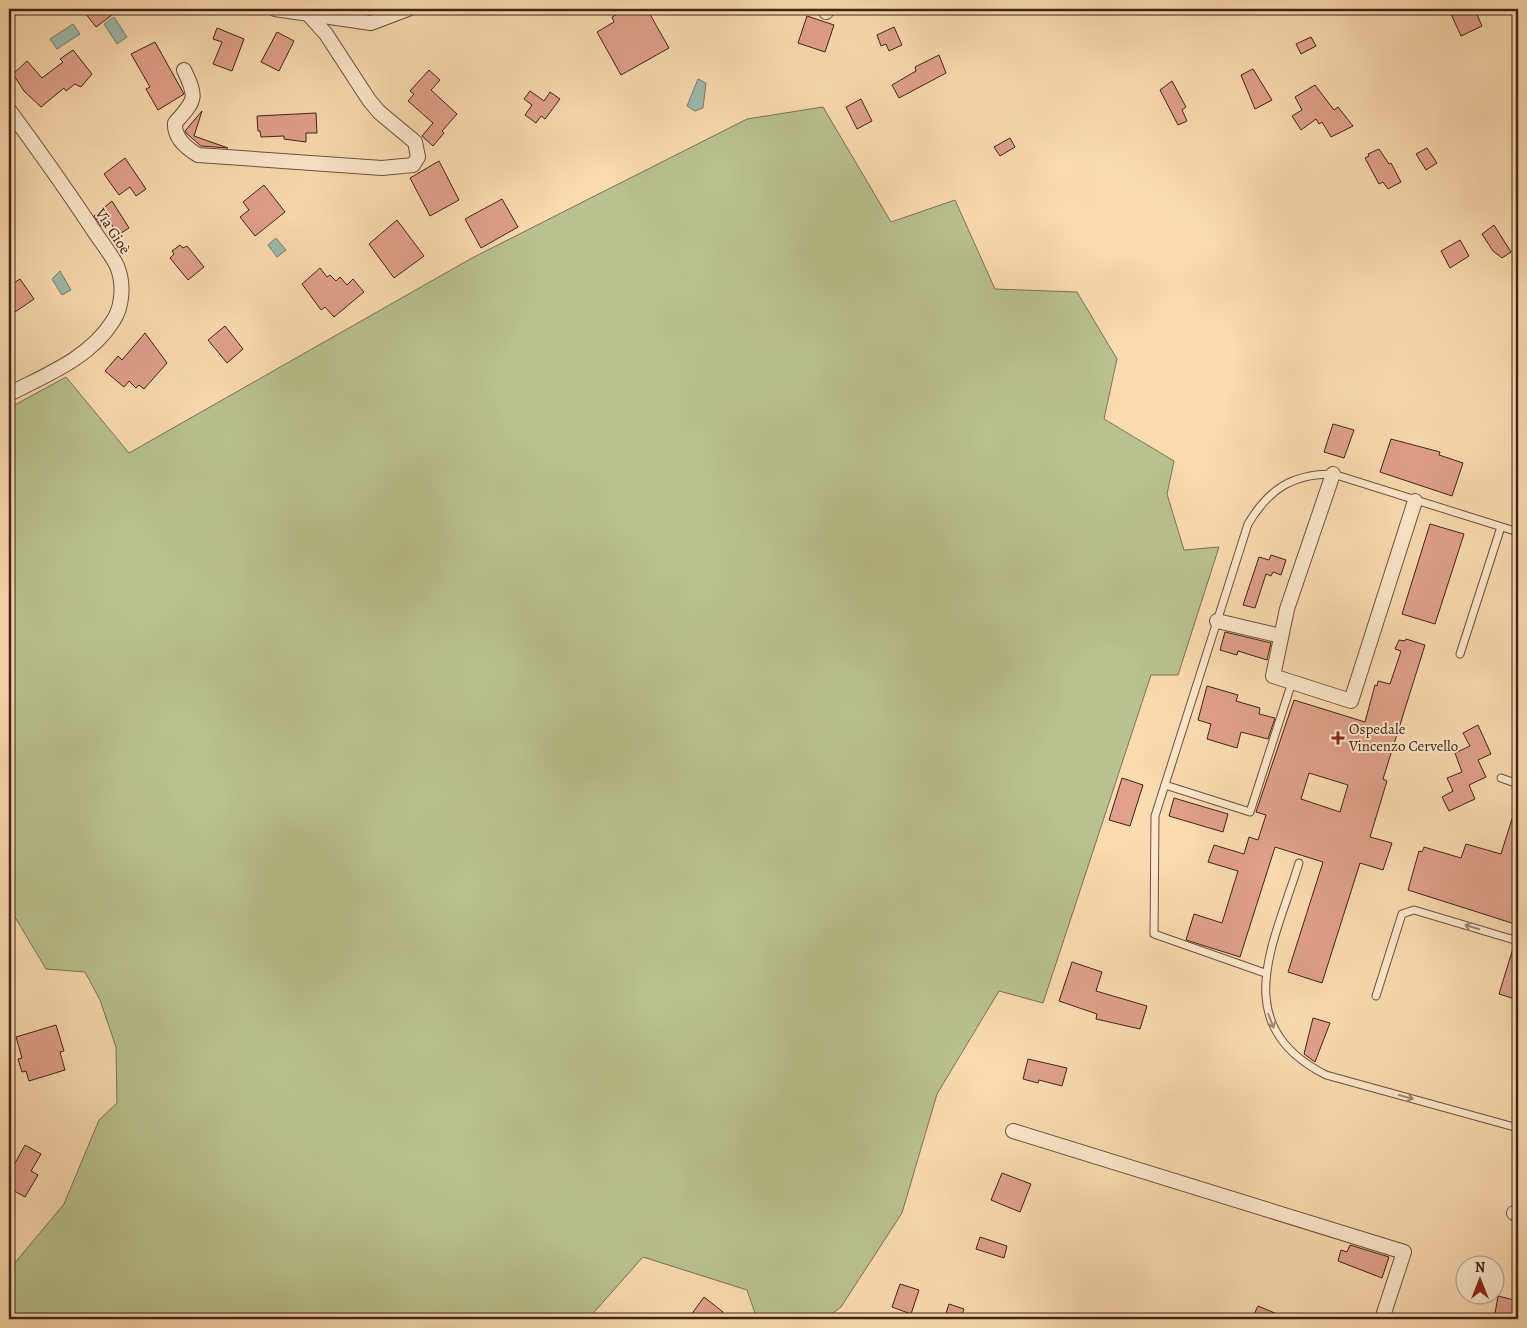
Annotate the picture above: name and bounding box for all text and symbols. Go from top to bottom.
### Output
street label: Via Gioè [90,203,135,258]
place label: Ospedale Vincenzo Cervello [1348,719,1458,756]
marker: Ospedale Vincenzo Cervello [1331,731,1345,745]
one-way arrow [1464,922,1480,932]
one-way arrow [1267,1013,1277,1028]
one-way arrow [1398,1092,1414,1102]
north arrow [1454,1256,1504,1306]
text: N [1475,1258,1485,1277]

